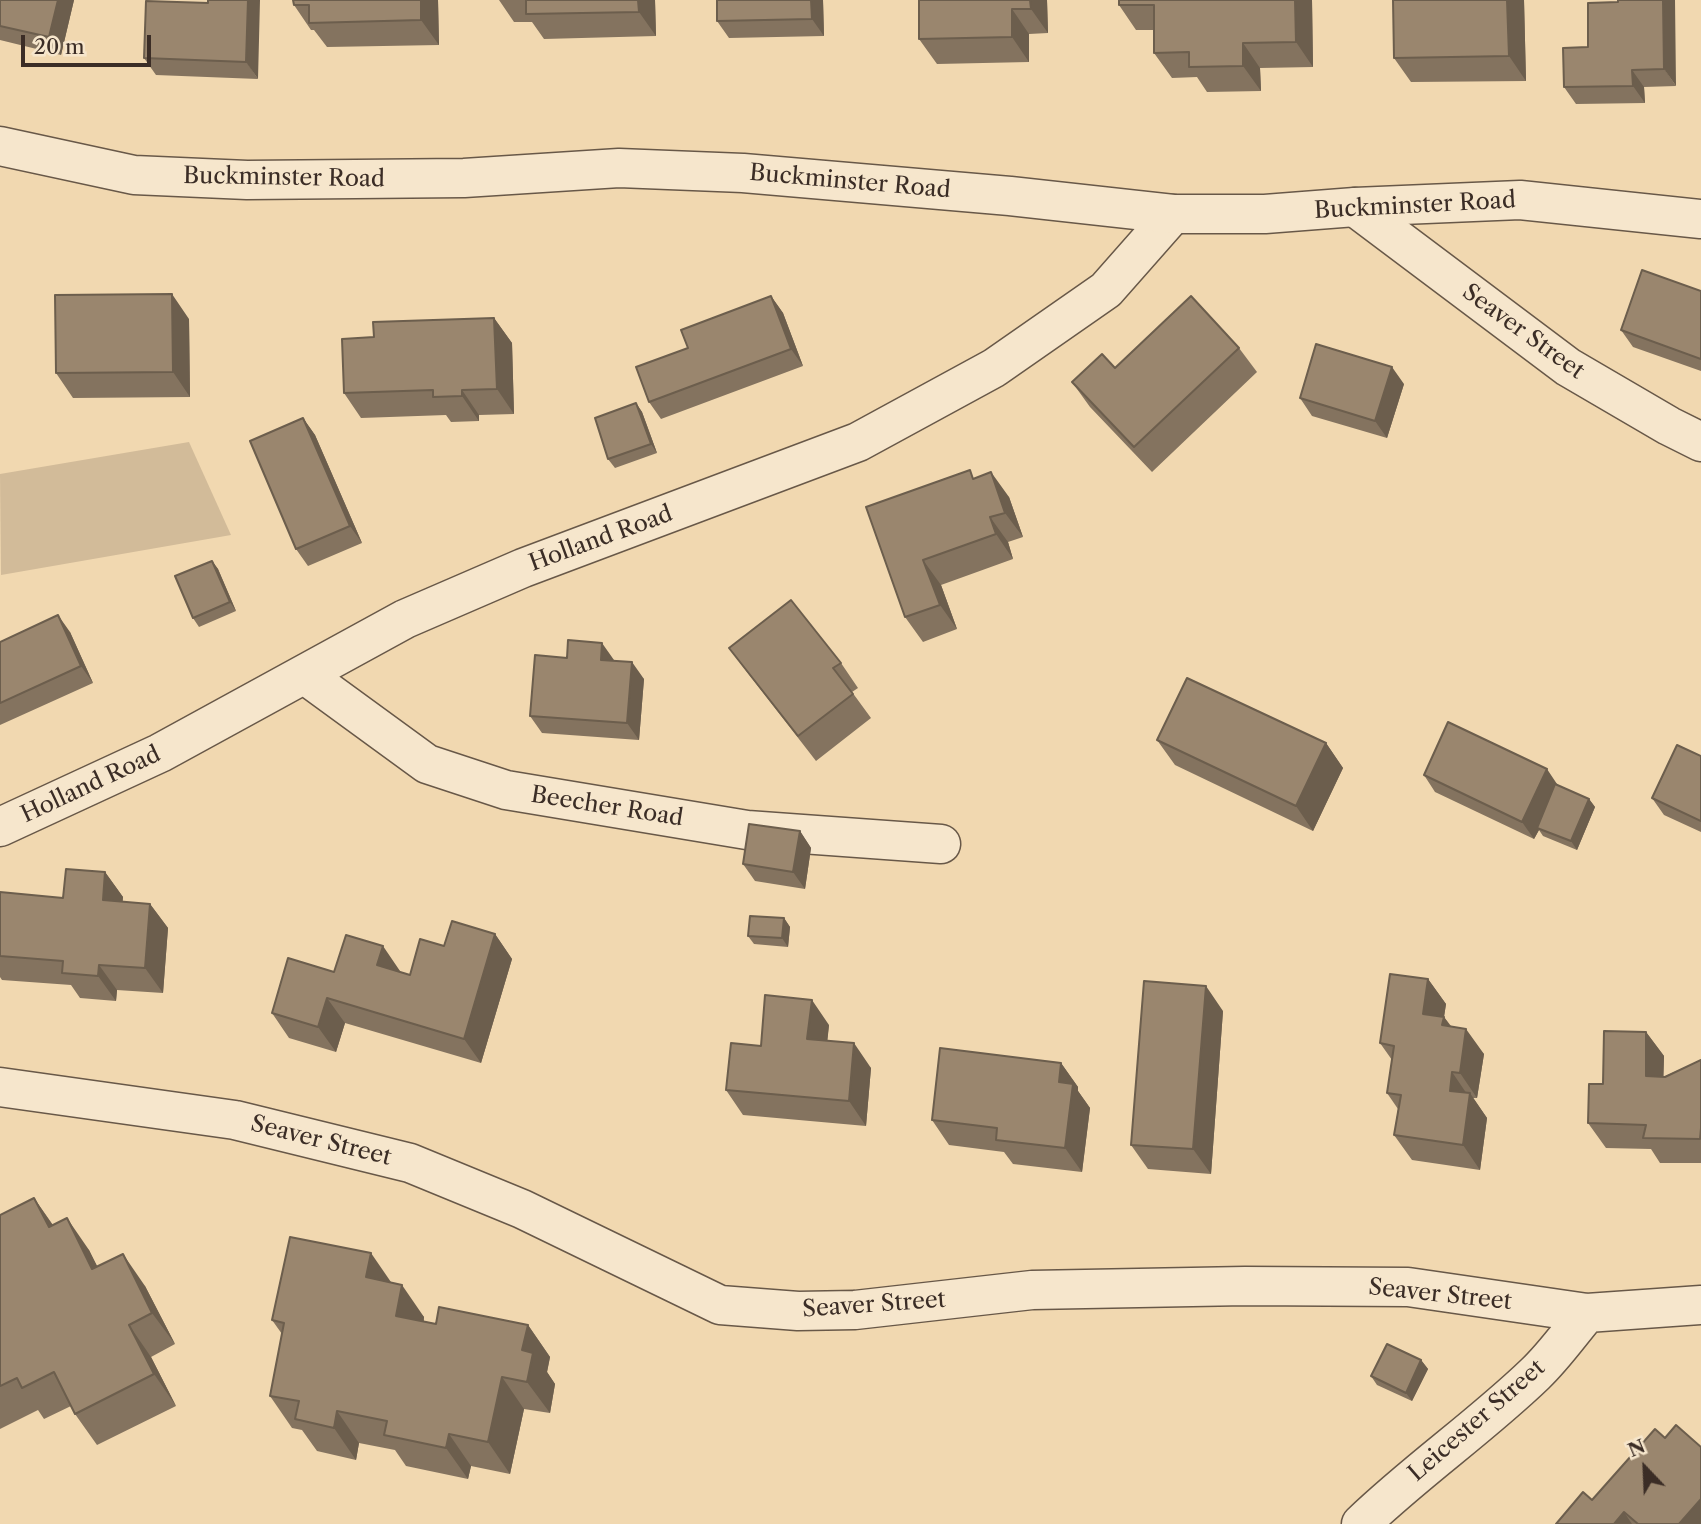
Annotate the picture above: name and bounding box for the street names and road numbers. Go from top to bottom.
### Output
street label: Buckminster Road [748,159,952,205]
street label: Buckminster Road [183,162,385,194]
street label: Buckminster Road [1313,187,1517,225]
street label: Seaver Street [1457,279,1589,385]
street label: Holland Road [526,500,676,578]
street label: Holland Road [17,741,165,829]
street label: Beecher Road [529,781,685,833]
street label: Seaver Street [248,1110,394,1172]
street label: Seaver Street [1367,1274,1513,1316]
street label: Seaver Street [801,1286,947,1324]
street label: Leicester Street [1403,1354,1551,1488]

